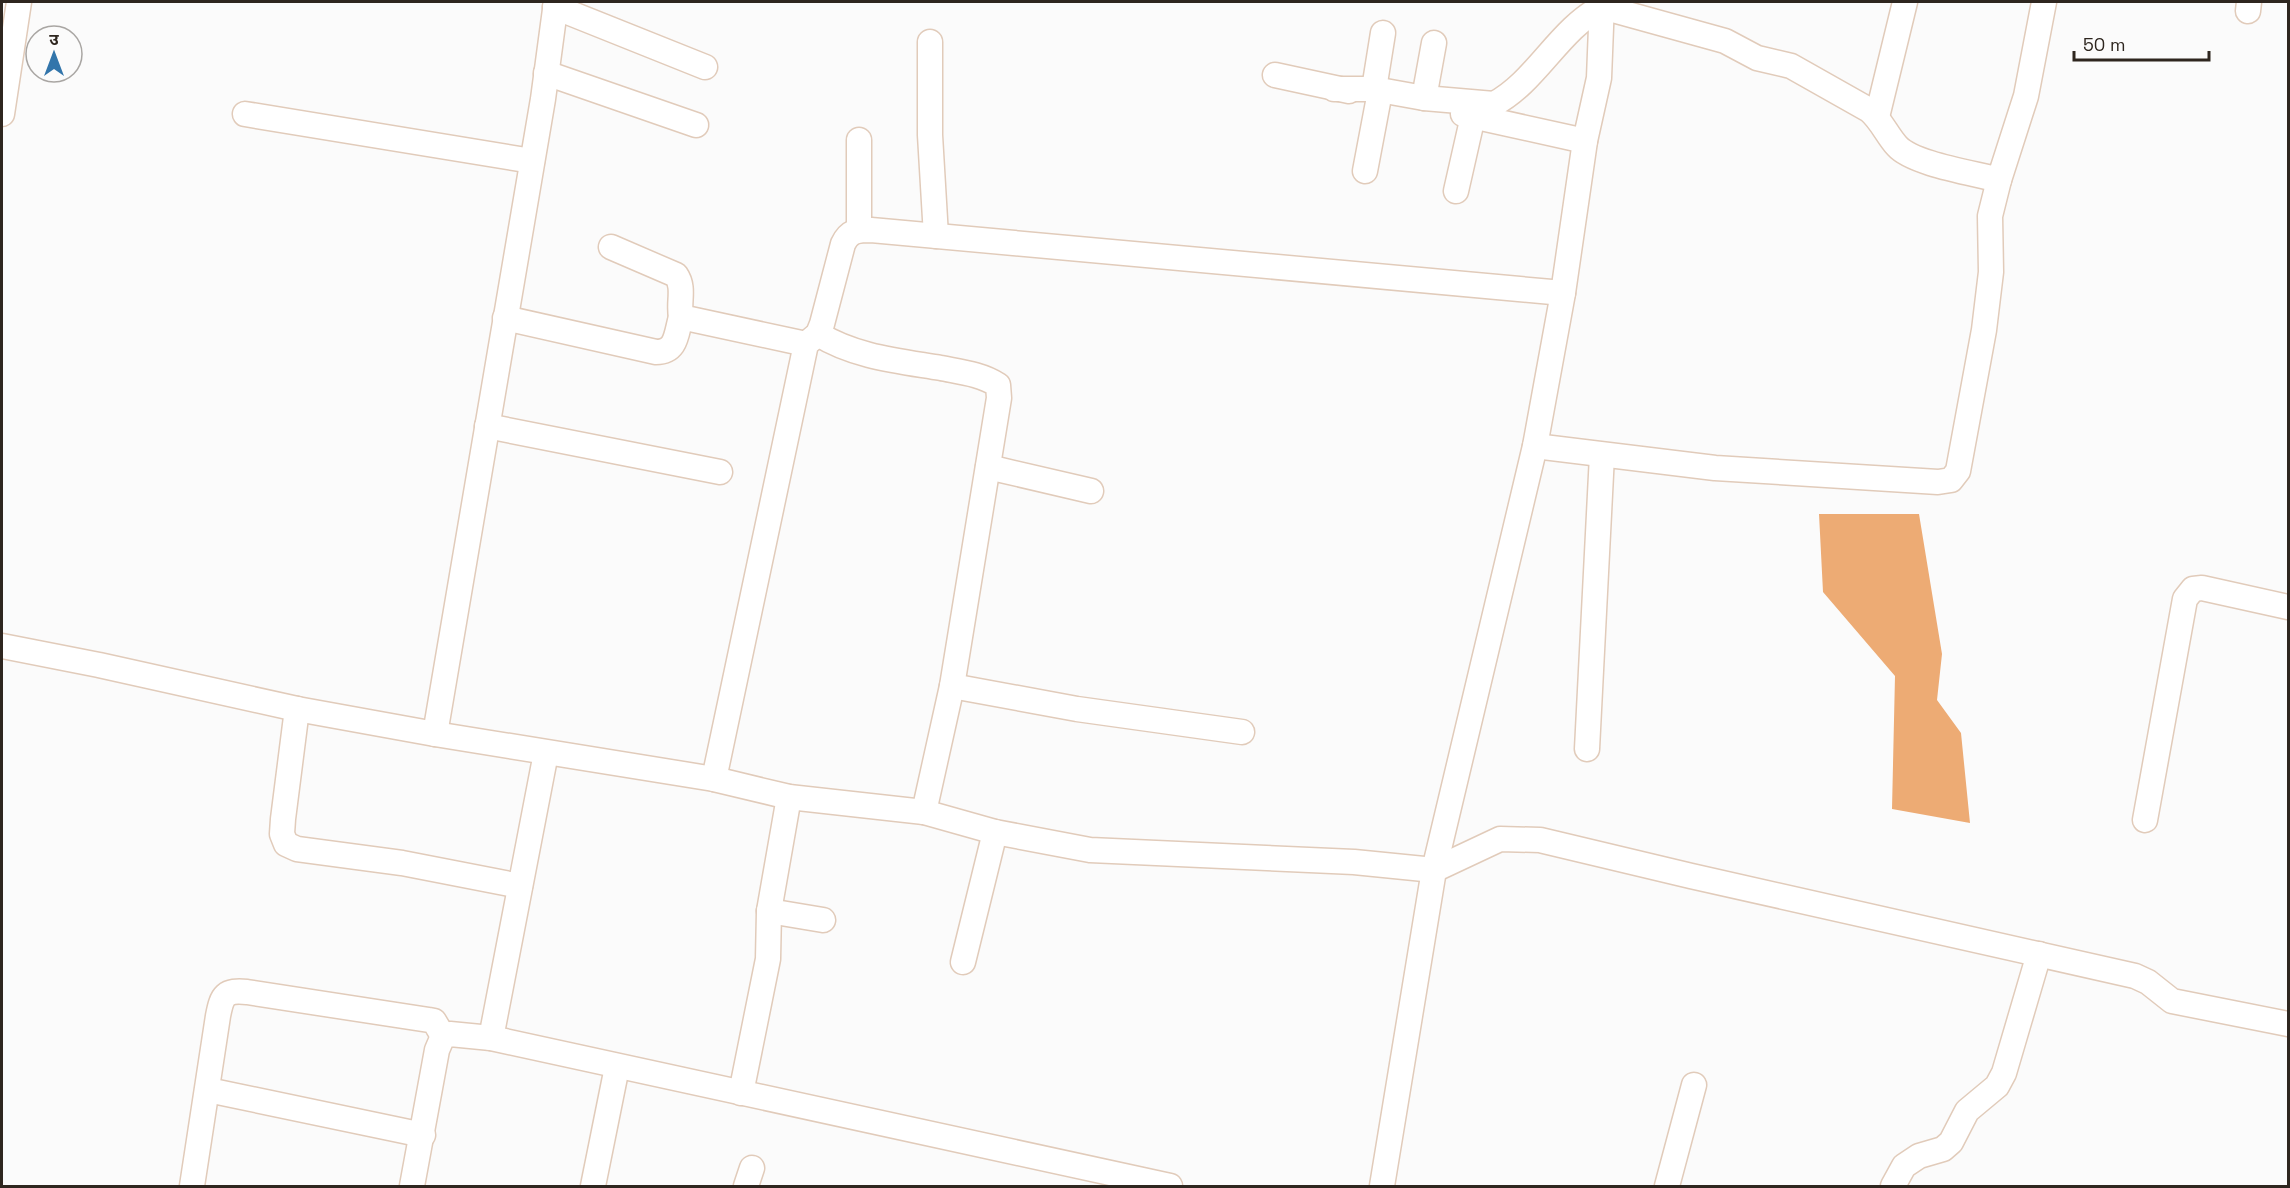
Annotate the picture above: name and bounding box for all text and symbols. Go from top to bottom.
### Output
north arrow [24,24,84,84]
scale bar [2074,24,2209,62]
text: उ [49,29,59,50]
text: 50 m [2083,33,2125,56]

